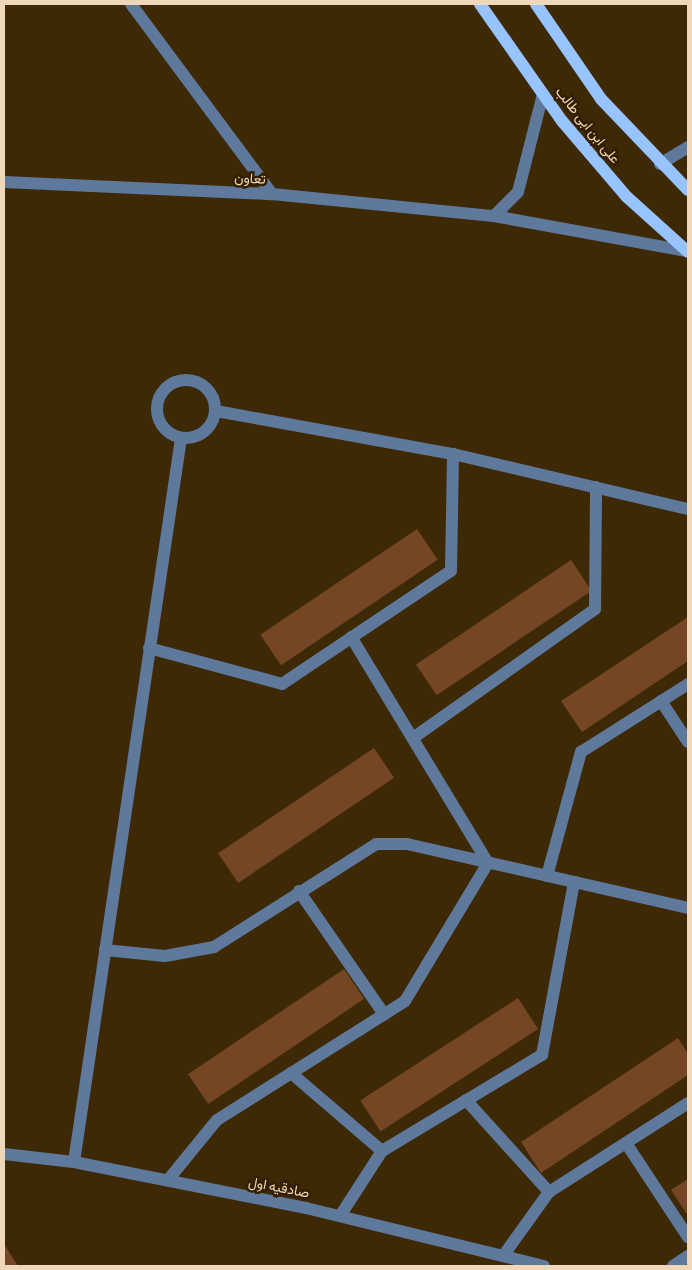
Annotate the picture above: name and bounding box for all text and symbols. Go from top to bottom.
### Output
street label: علی ابن ابی طالب [552,83,624,167]
street label: تعاون [234,169,266,187]
street label: صادقیه اول [247,1173,311,1201]

